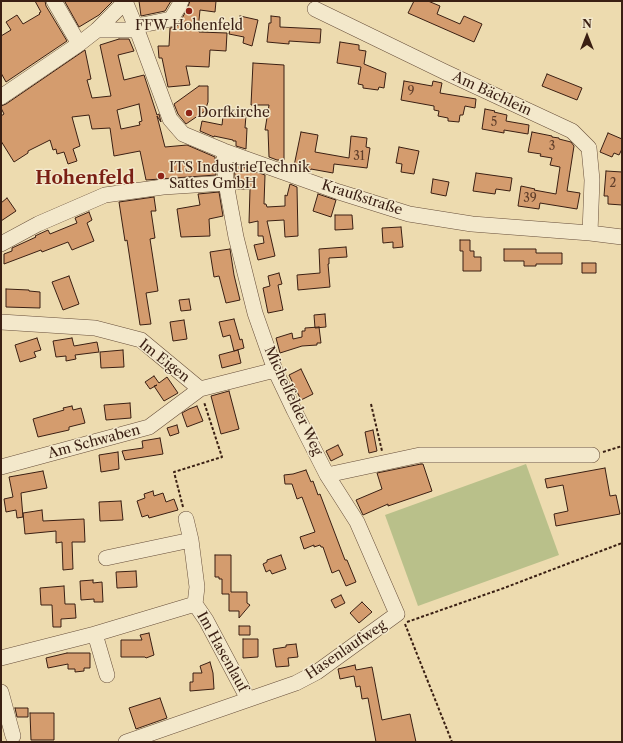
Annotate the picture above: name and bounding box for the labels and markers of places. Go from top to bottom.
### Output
marker: FFW Hohenfeld [184,6,194,16]
place label: FFW Hohenfeld [135,18,243,34]
place label: Dorfkirche [197,105,270,121]
marker: Dorfkirche [184,108,194,118]
place label: ITS IndustrieTechnik Sattes GmbH [169,160,310,192]
marker: ITS IndustrieTechnik Sattes GmbH [156,171,166,181]

